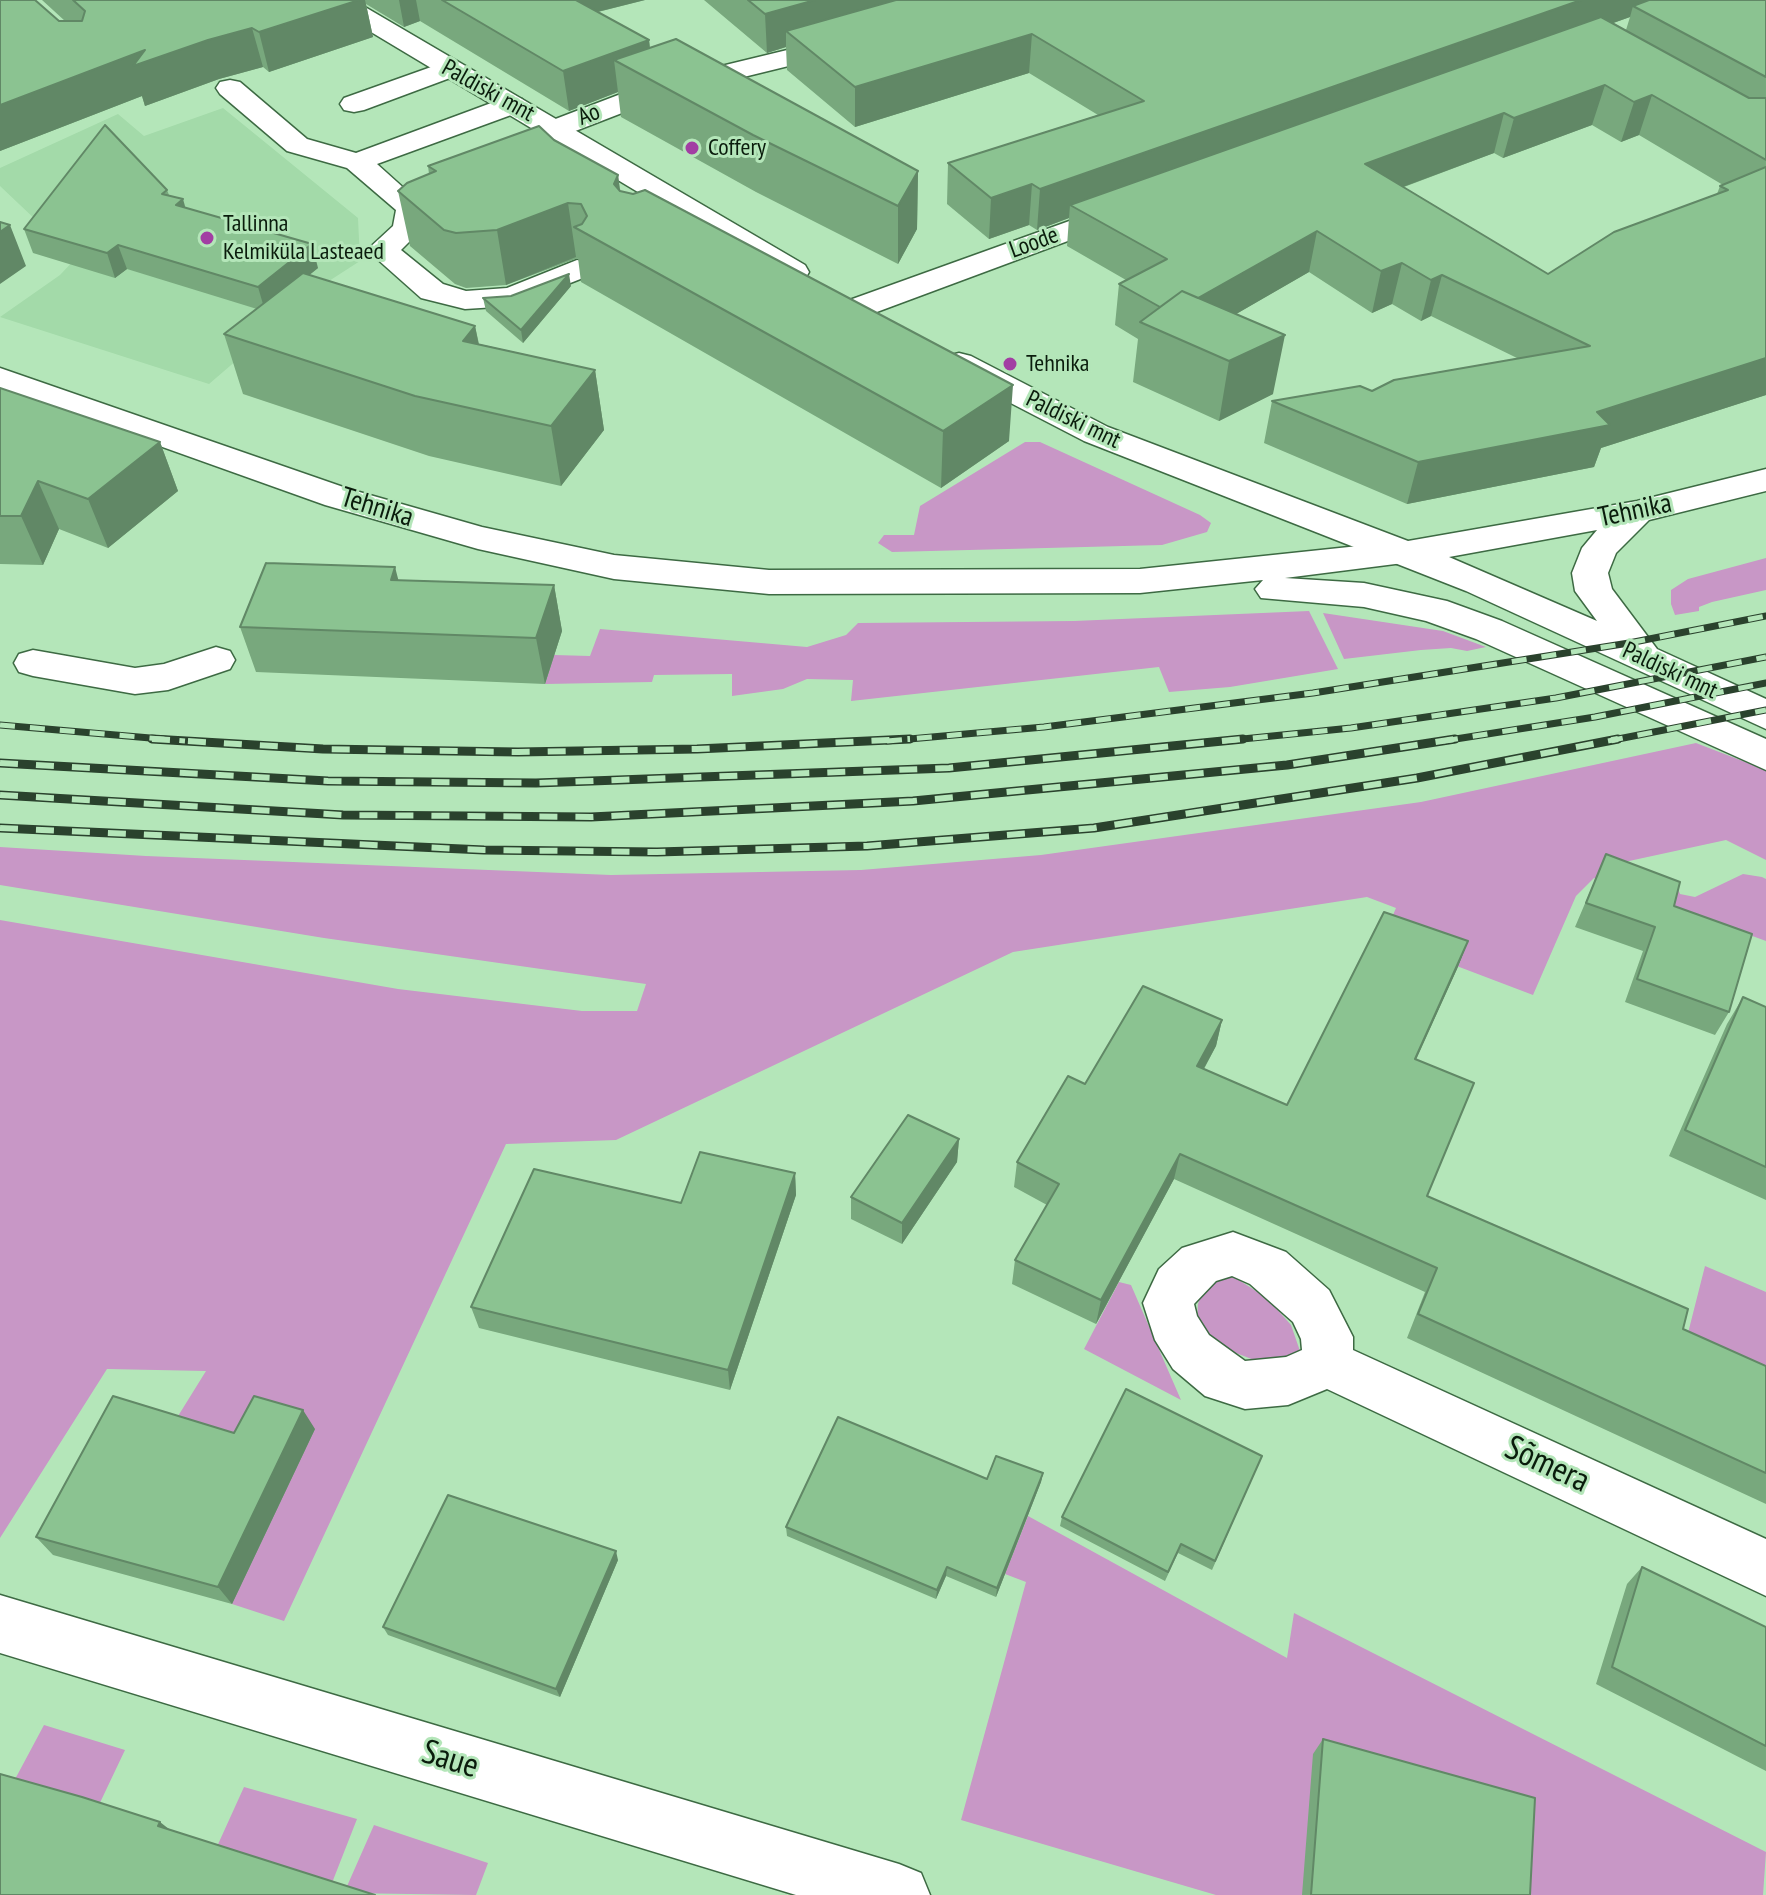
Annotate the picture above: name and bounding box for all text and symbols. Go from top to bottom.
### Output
street label: Paldiski mnt [437,54,539,128]
street label: Ao [574,98,604,132]
place label: Coffery [708,134,766,162]
marker: Coffery [683,139,701,157]
place label: Tallinna Kelmiküla Lasteaed [223,210,384,266]
street label: Loode [1006,221,1062,265]
marker: Tallinna Kelmiküla Lasteaed [198,229,216,247]
place label: Tehnika [1026,350,1089,378]
marker: Tehnika [1001,355,1019,373]
street label: Paldiski mnt [1021,385,1125,455]
street label: Tehnika [337,481,417,535]
street label: Tehnika [1595,487,1675,535]
street label: Paldiski mnt [1618,637,1722,705]
street label: Sõmera [1498,1428,1596,1502]
street label: Saue [417,1732,483,1788]

